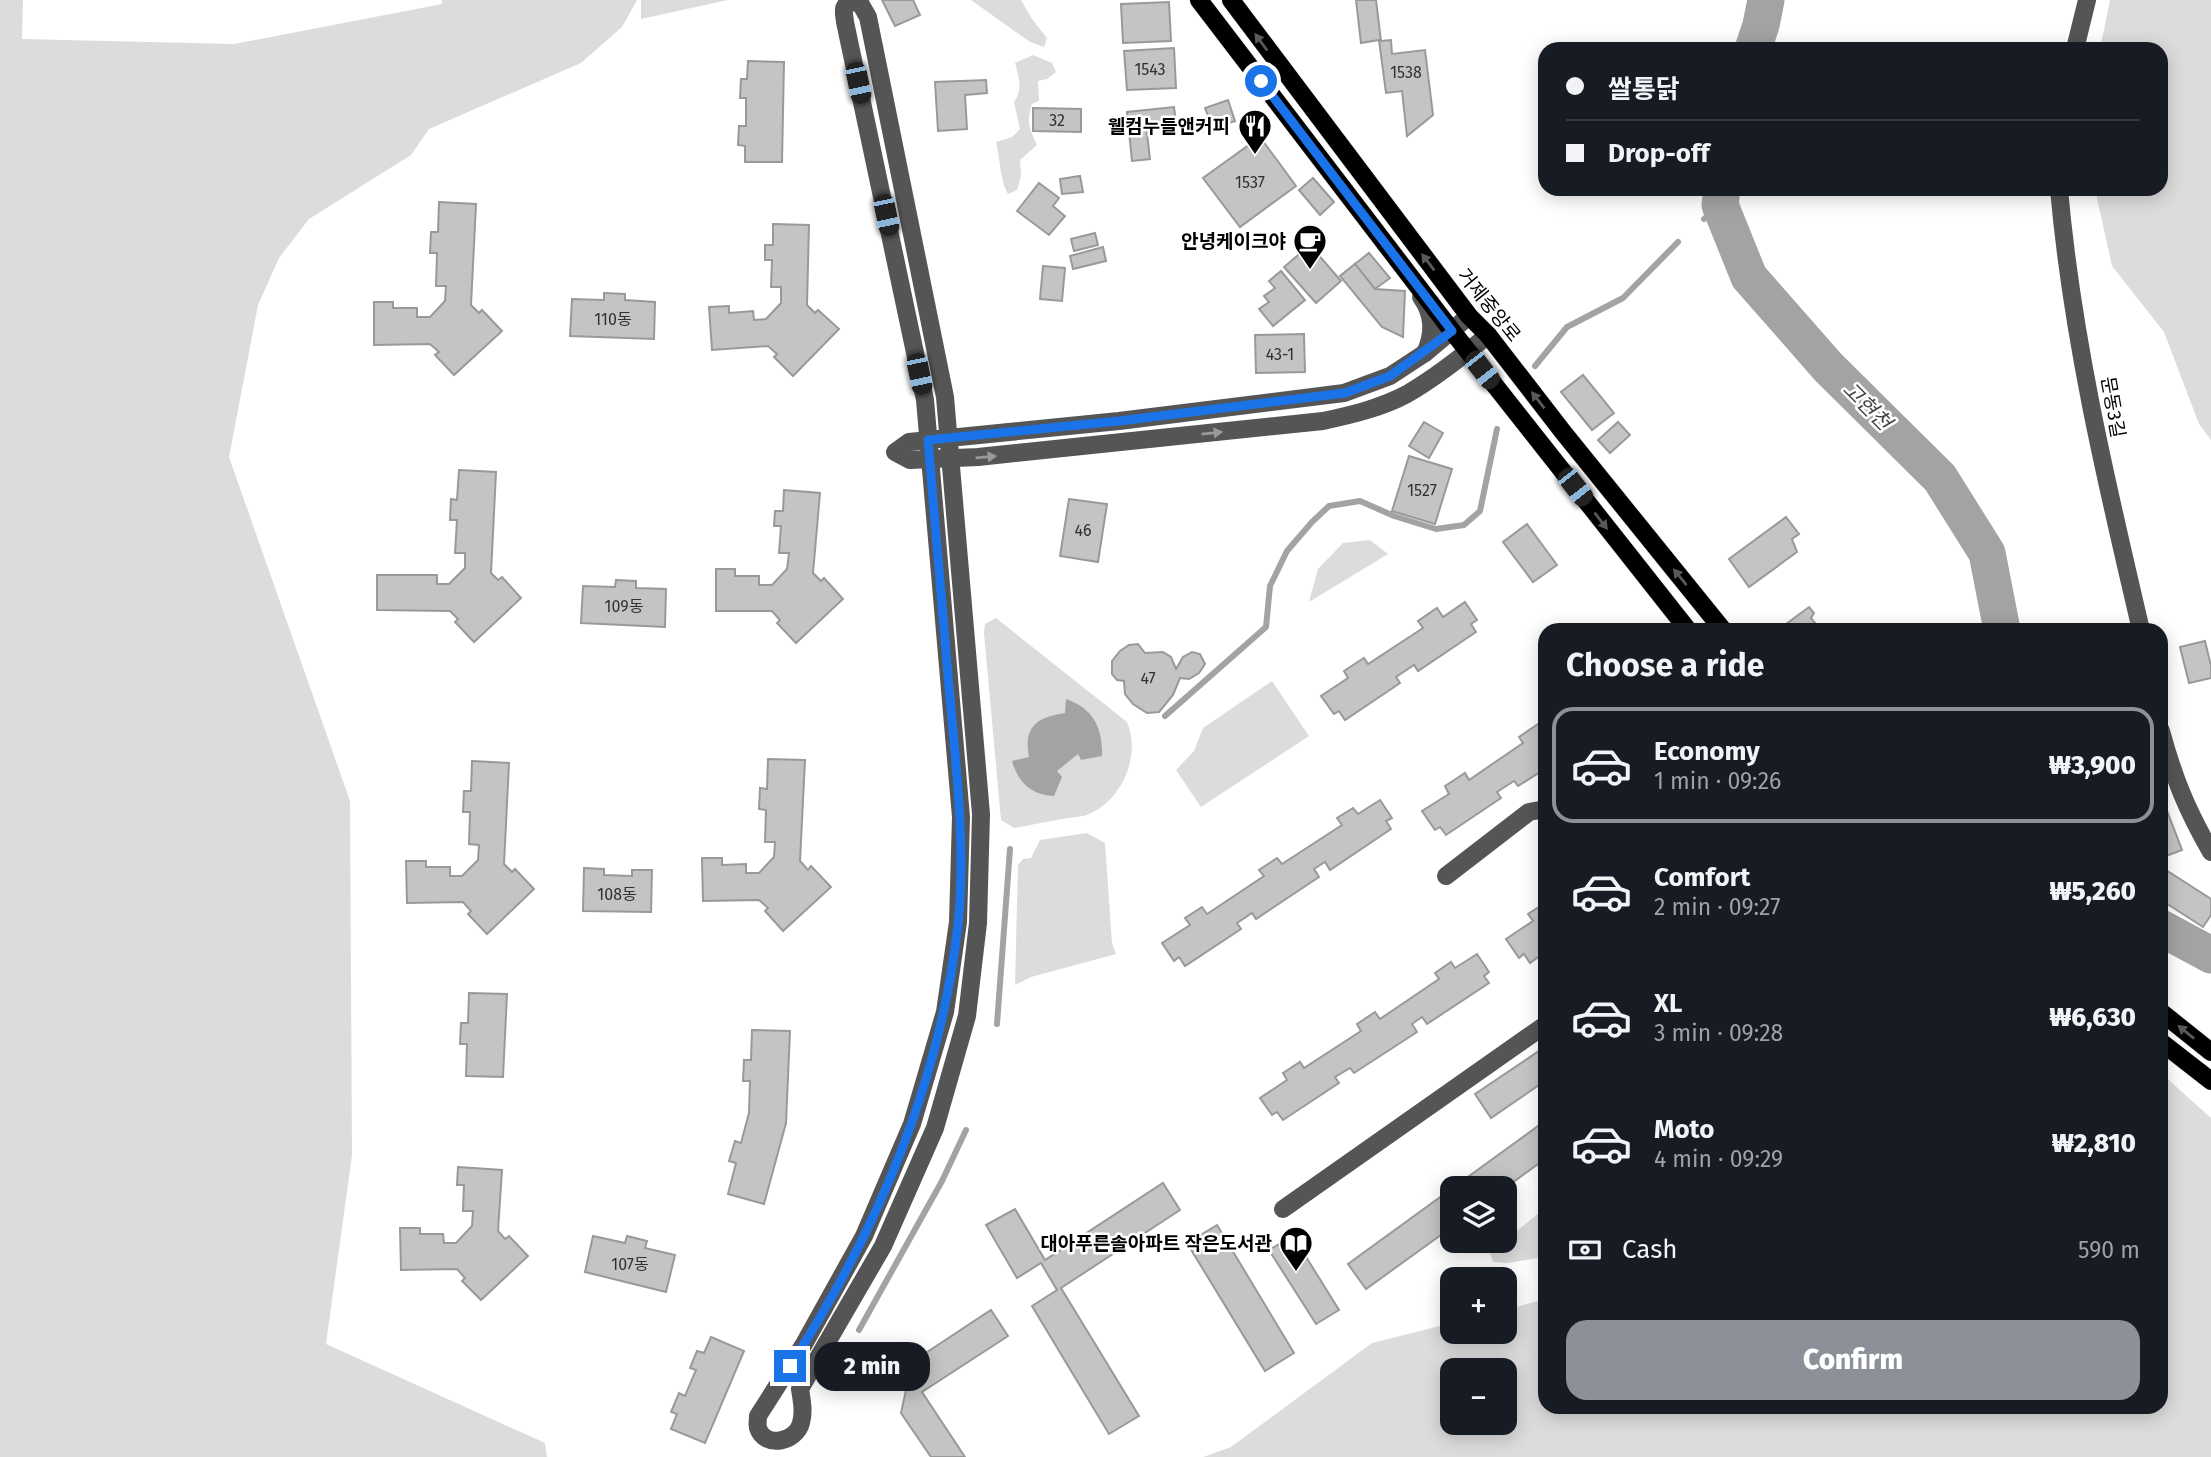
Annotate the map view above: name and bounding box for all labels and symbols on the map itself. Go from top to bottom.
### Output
one-way arrow [1254,32,1268,51]
car [844,60,873,106]
house number: 1543 [1134,60,1166,79]
house number: 1538 [1390,63,1422,82]
route start [1245,65,1277,97]
restaurant icon: 웰컴누들앤커피 [1236,107,1274,156]
house number: 32 [1049,111,1065,130]
place label: 웰컴누들앤커피 [1108,115,1230,138]
house number: 1537 [1235,173,1265,192]
car [872,192,901,238]
cafe icon: 안녕케이크야 [1291,222,1329,271]
place label: 안녕케이크야 [1181,230,1287,253]
one-way arrow [1421,253,1435,271]
street label: 거제중앙로 [1453,264,1525,346]
house number: 110동 [594,310,632,329]
house number: 43-1 [1266,345,1294,364]
car [1461,347,1504,393]
car [905,351,934,397]
street label: 문동3길 [2096,375,2130,439]
water label: 고현천 [1837,376,1899,438]
one-way arrow [1530,391,1545,409]
one-way arrow [1201,428,1223,439]
one-way arrow [975,451,997,462]
car [1554,464,1597,510]
house number: 1527 [1407,481,1437,500]
one-way arrow [1594,511,1609,529]
house number: 46 [1074,521,1092,540]
one-way arrow [1673,568,1688,585]
house number: 109동 [605,597,644,616]
house number: 47 [1140,669,1156,688]
house number: 108동 [597,885,637,904]
one-way arrow [2178,1025,2195,1040]
library icon: 대아푸른솔아파트 작은도서관 [1277,1224,1315,1273]
place label: 대아푸른솔아파트 작은도서관 [1040,1232,1273,1255]
house number: 107동 [611,1255,649,1274]
callout: 2 min [814,1342,930,1390]
route end [774,1350,806,1382]

